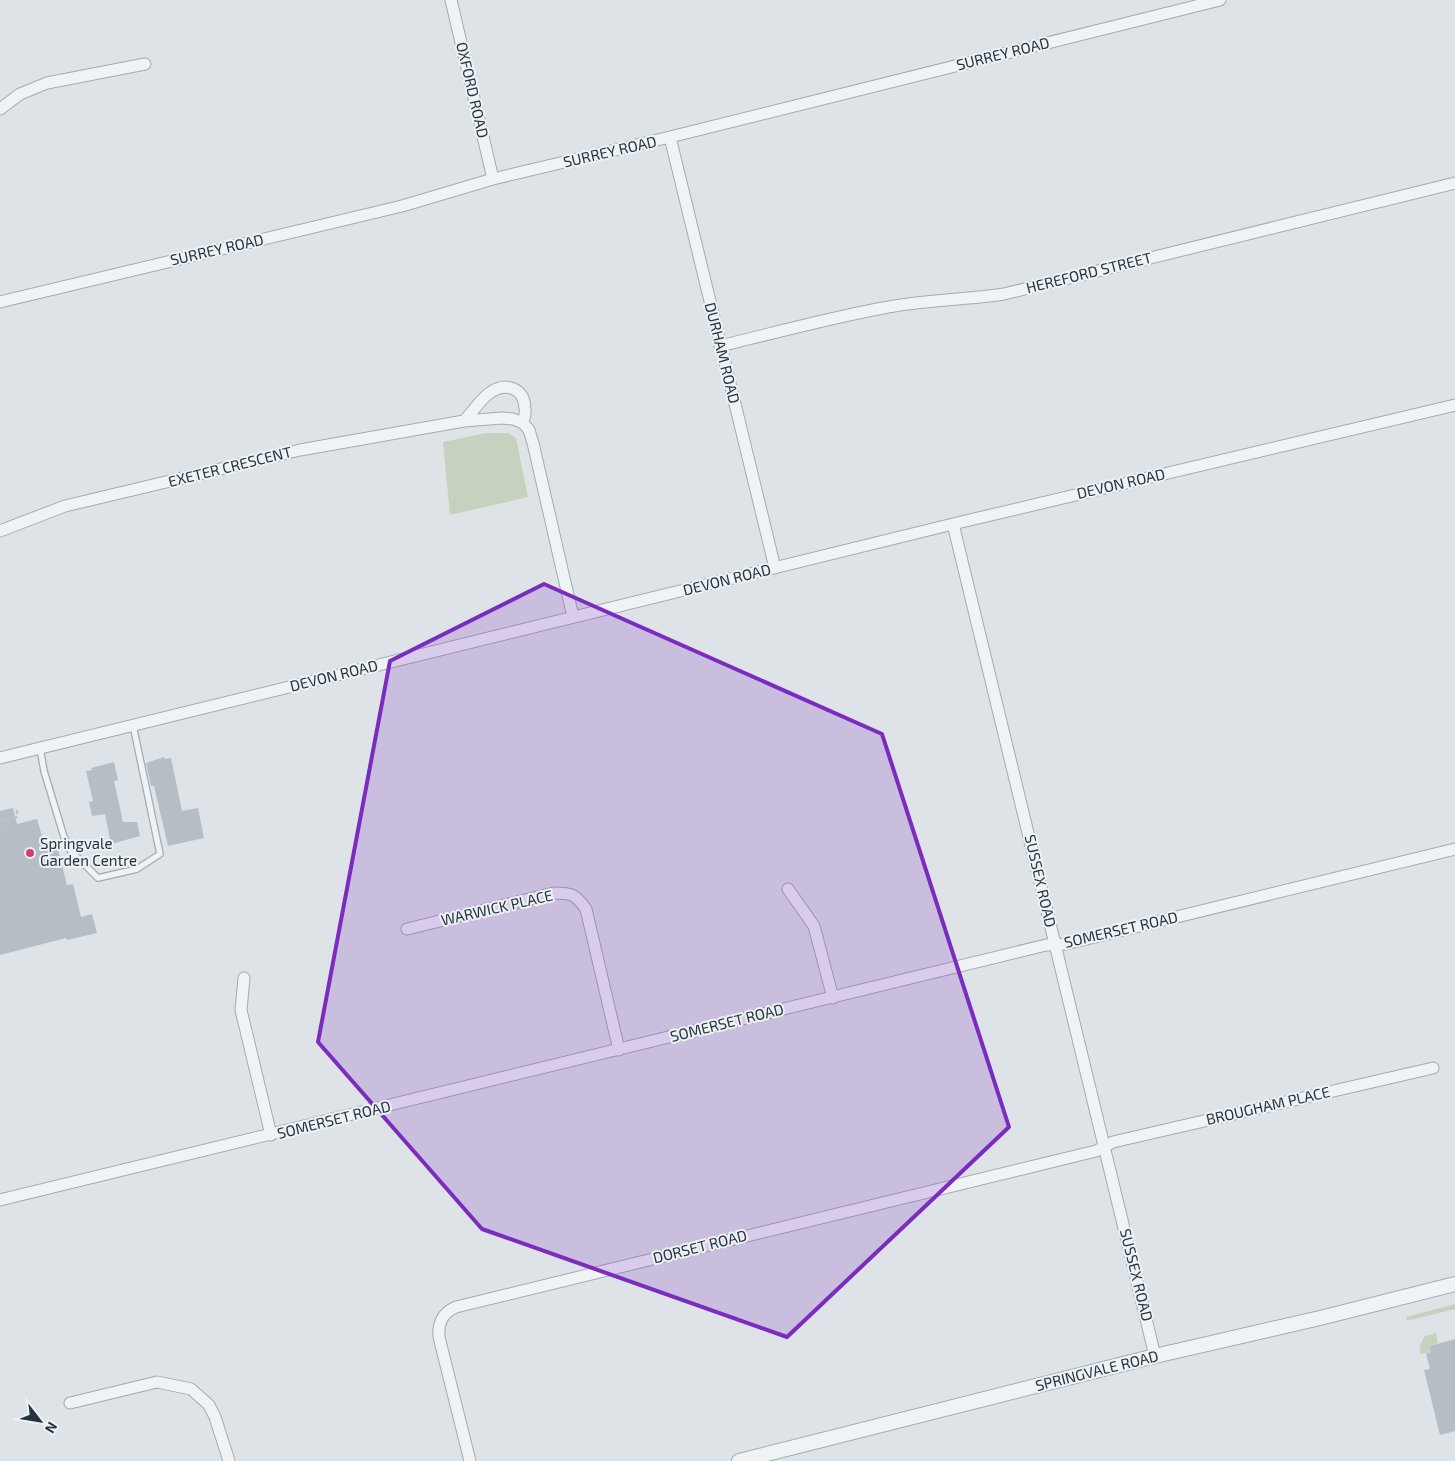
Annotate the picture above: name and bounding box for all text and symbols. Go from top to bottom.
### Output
street label: SURREY ROAD [954,33,1051,73]
street label: OXFORD ROAD [453,40,493,140]
street label: SURREY ROAD [561,132,658,171]
street label: SURREY ROAD [168,230,265,269]
street label: HEREFORD STREET [1024,248,1154,296]
street label: DURHAM ROAD [702,300,744,405]
street label: EXETER CRESCENT [166,442,294,490]
street label: DEVON ROAD [1075,464,1167,502]
street label: DEVON ROAD [681,559,773,599]
street label: DEVON ROAD [288,655,380,695]
street label: SUSSEX ROAD [1022,833,1060,929]
place label: Springvale Garden Centre [40,834,137,869]
marker: Springvale Garden Centre [24,847,36,859]
street label: WARWICK PLACE [439,885,554,929]
street label: SOMERSET ROAD [1062,907,1180,951]
street label: SOMERSET ROAD [668,999,785,1045]
street label: BROUGHAM PLACE [1204,1082,1331,1128]
street label: SOMERSET ROAD [275,1096,392,1142]
street label: DORSET ROAD [651,1226,749,1266]
street label: SUSSEX ROAD [1117,1227,1157,1323]
street label: SPRINGVALE ROAD [1033,1346,1160,1394]
north arrow [15,1396,65,1446]
text: N [42,1419,61,1437]

